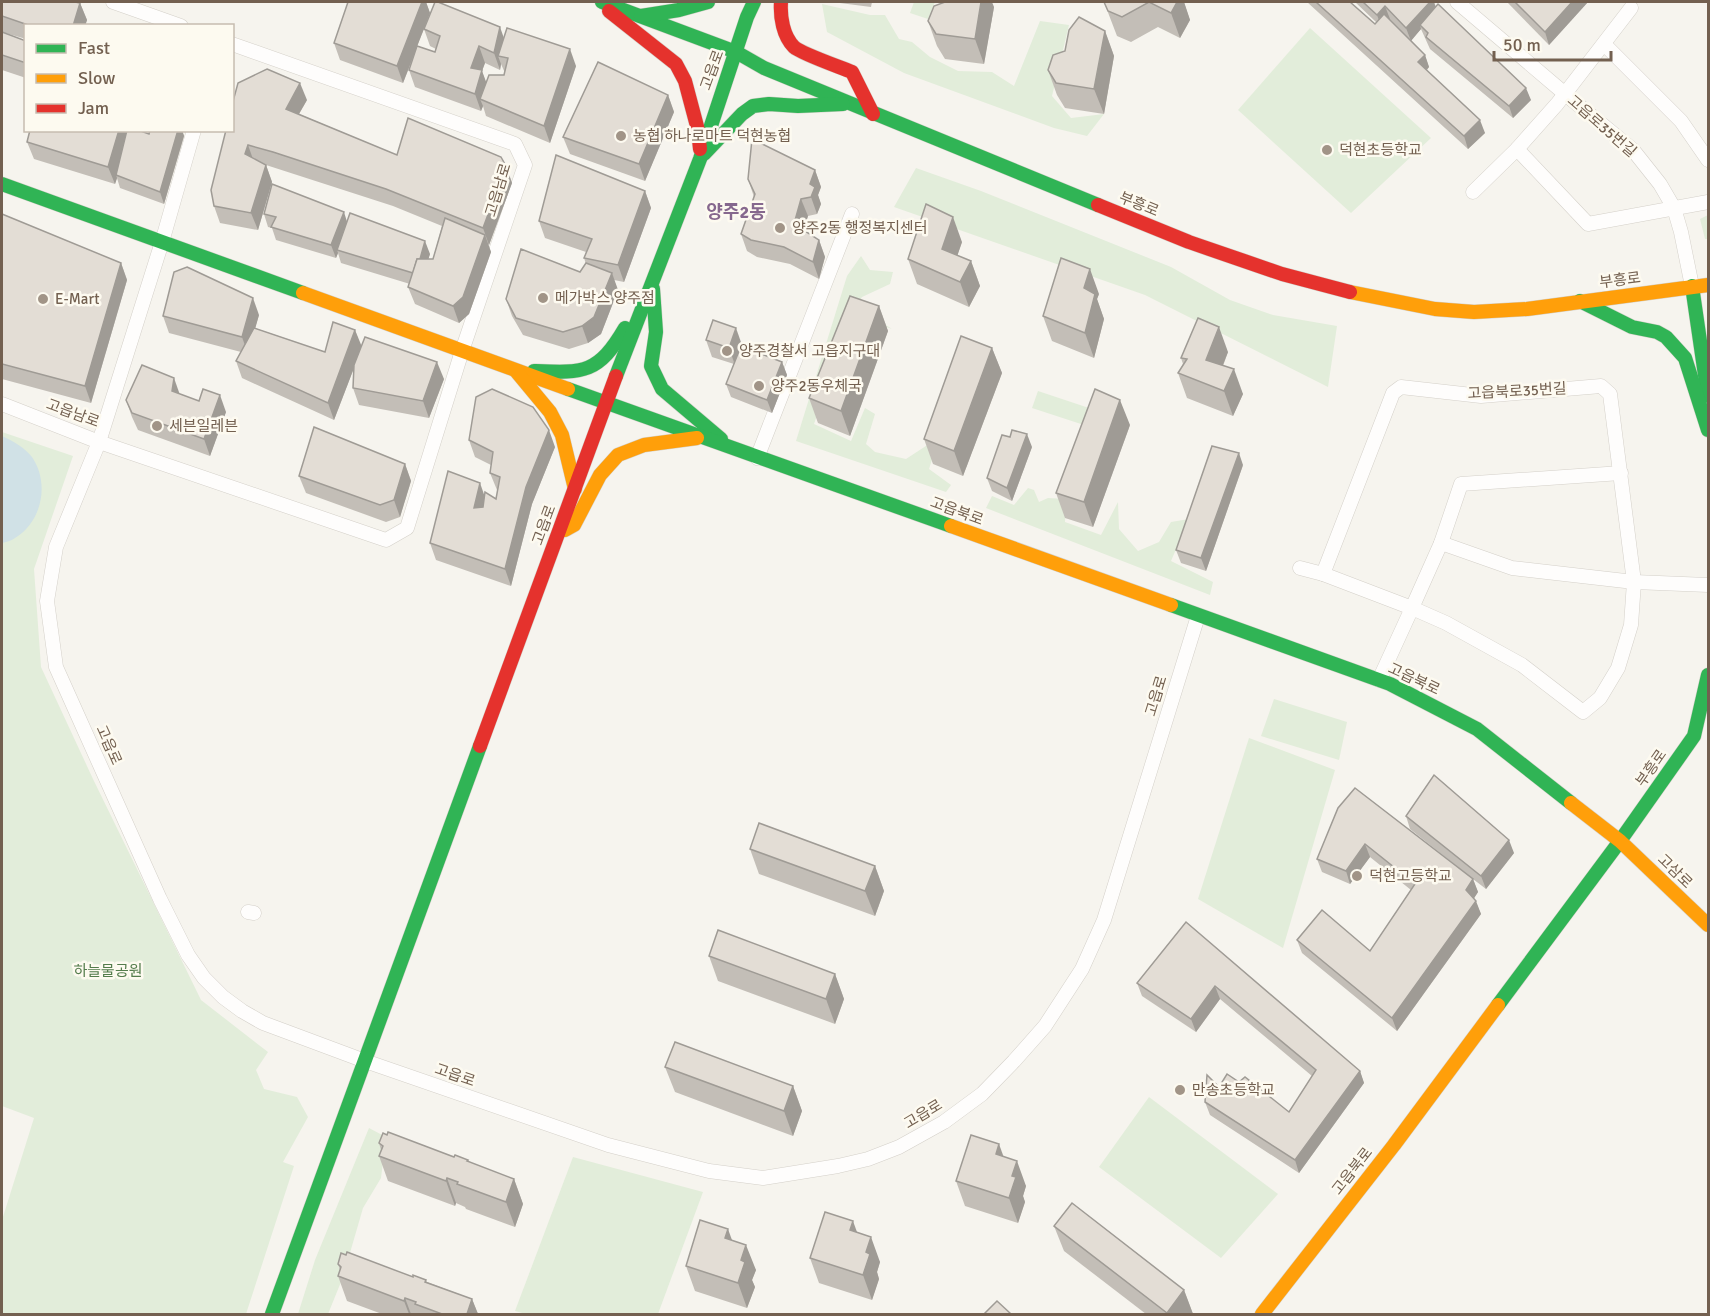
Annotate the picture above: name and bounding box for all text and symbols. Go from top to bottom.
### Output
legend [24,24,234,132]
scale bar [1494,24,1611,62]
text: 50 m [1503,34,1541,56]
text: Fast [78,37,110,59]
street label: 고읍로 [696,47,728,93]
text: Slow [78,67,115,89]
street label: 고읍로35번길 [1564,91,1640,161]
text: Jam [78,97,109,119]
place label: 농협 하나로마트 덕현농협 [633,127,791,145]
marker: 농협 하나로마트 덕현농협 [614,129,628,143]
place label: 덕현초등학교 [1339,141,1422,159]
marker: 덕현초등학교 [1320,143,1334,157]
street label: 고읍남로 [481,161,515,219]
street label: 부흥로 [1116,188,1162,220]
district label: 양주2동 [706,201,766,223]
place label: 양주2동 행정복지센터 [792,219,928,237]
marker: 양주2동 행정복지센터 [773,221,787,235]
street label: 부흥로 [1598,269,1642,291]
place label: 메가박스 양주점 [555,289,655,307]
place label: E-Mart [55,290,100,308]
marker: 메가박스 양주점 [536,291,550,305]
marker: E-Mart [36,292,50,306]
place label: 양주경찰서 고읍지구대 [739,342,880,360]
marker: 양주경찰서 고읍지구대 [720,344,734,358]
place label: 양주2동우체국 [771,377,862,395]
marker: 양주2동우체국 [752,379,766,393]
street label: 고읍북로35번길 [1467,379,1567,403]
street label: 고읍남로 [44,395,102,431]
place label: 세븐일레븐 [169,417,238,435]
marker: 세븐일레븐 [150,419,164,433]
street label: 고읍북로 [928,493,986,529]
street label: 고읍로 [528,502,560,548]
street label: 고읍북로 [1385,659,1443,699]
street label: 고읍로 [1141,674,1171,718]
street label: 고읍로 [92,722,126,768]
street label: 부흥로 [1632,746,1670,790]
street label: 고삼로 [1654,850,1696,892]
place label: 덕현고등학교 [1369,867,1452,885]
marker: 덕현고등학교 [1350,869,1364,883]
park label: 하늘물공원 [73,962,143,980]
street label: 고읍로 [432,1060,478,1090]
place label: 만송초등학교 [1192,1081,1275,1099]
marker: 만송초등학교 [1173,1083,1187,1097]
street label: 고읍로 [901,1096,945,1132]
street label: 고읍북로 [1328,1144,1376,1198]

